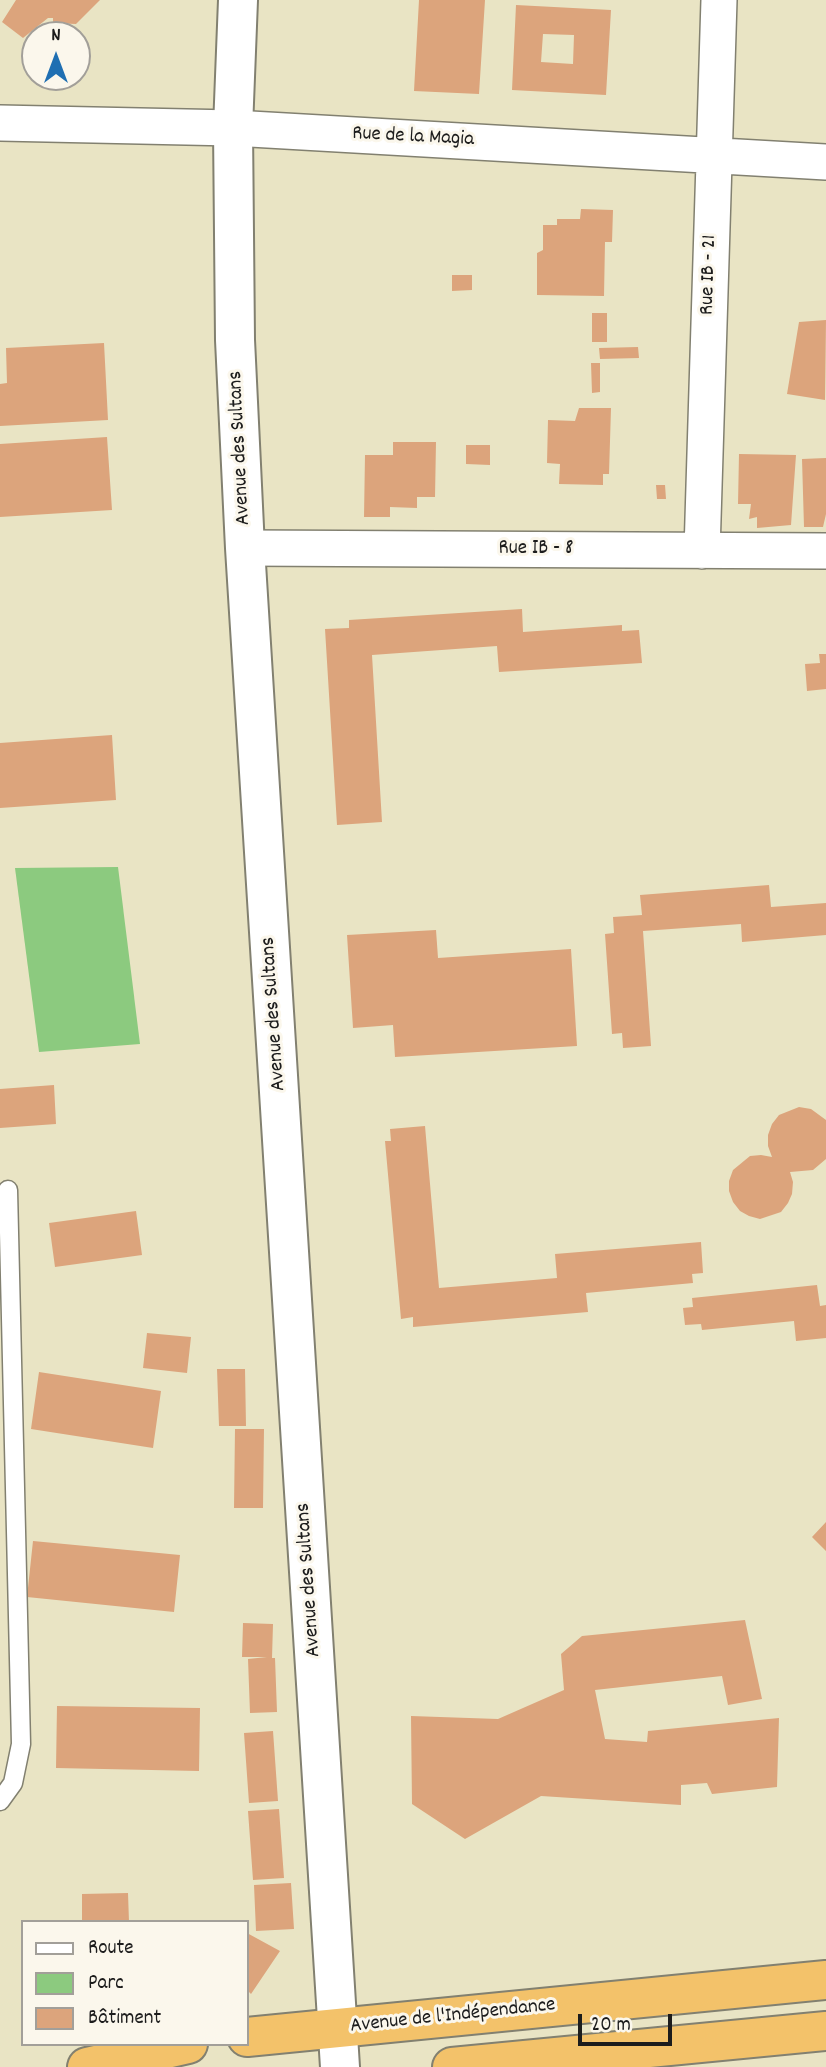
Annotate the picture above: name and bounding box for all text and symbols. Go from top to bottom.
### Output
north arrow [21,21,91,91]
text: N [51,23,61,50]
street label: Rue de la Magia [351,122,475,154]
street label: Rue IB - 21 [696,234,724,316]
street label: Avenue des Sultans [224,370,258,526]
street label: Rue IB - 8 [498,537,574,563]
street label: Avenue des Sultans [257,936,293,1092]
street label: Avenue des Sultans [292,1502,328,1658]
legend [21,1920,248,2046]
text: Route [88,1934,134,1964]
text: Parc [88,1969,124,1999]
street label: Avenue de l'Indépendance [349,1994,557,2040]
scale bar [581,2000,676,2044]
text: Bâtiment [88,2004,161,2034]
text: 20 m [591,2011,631,2041]

